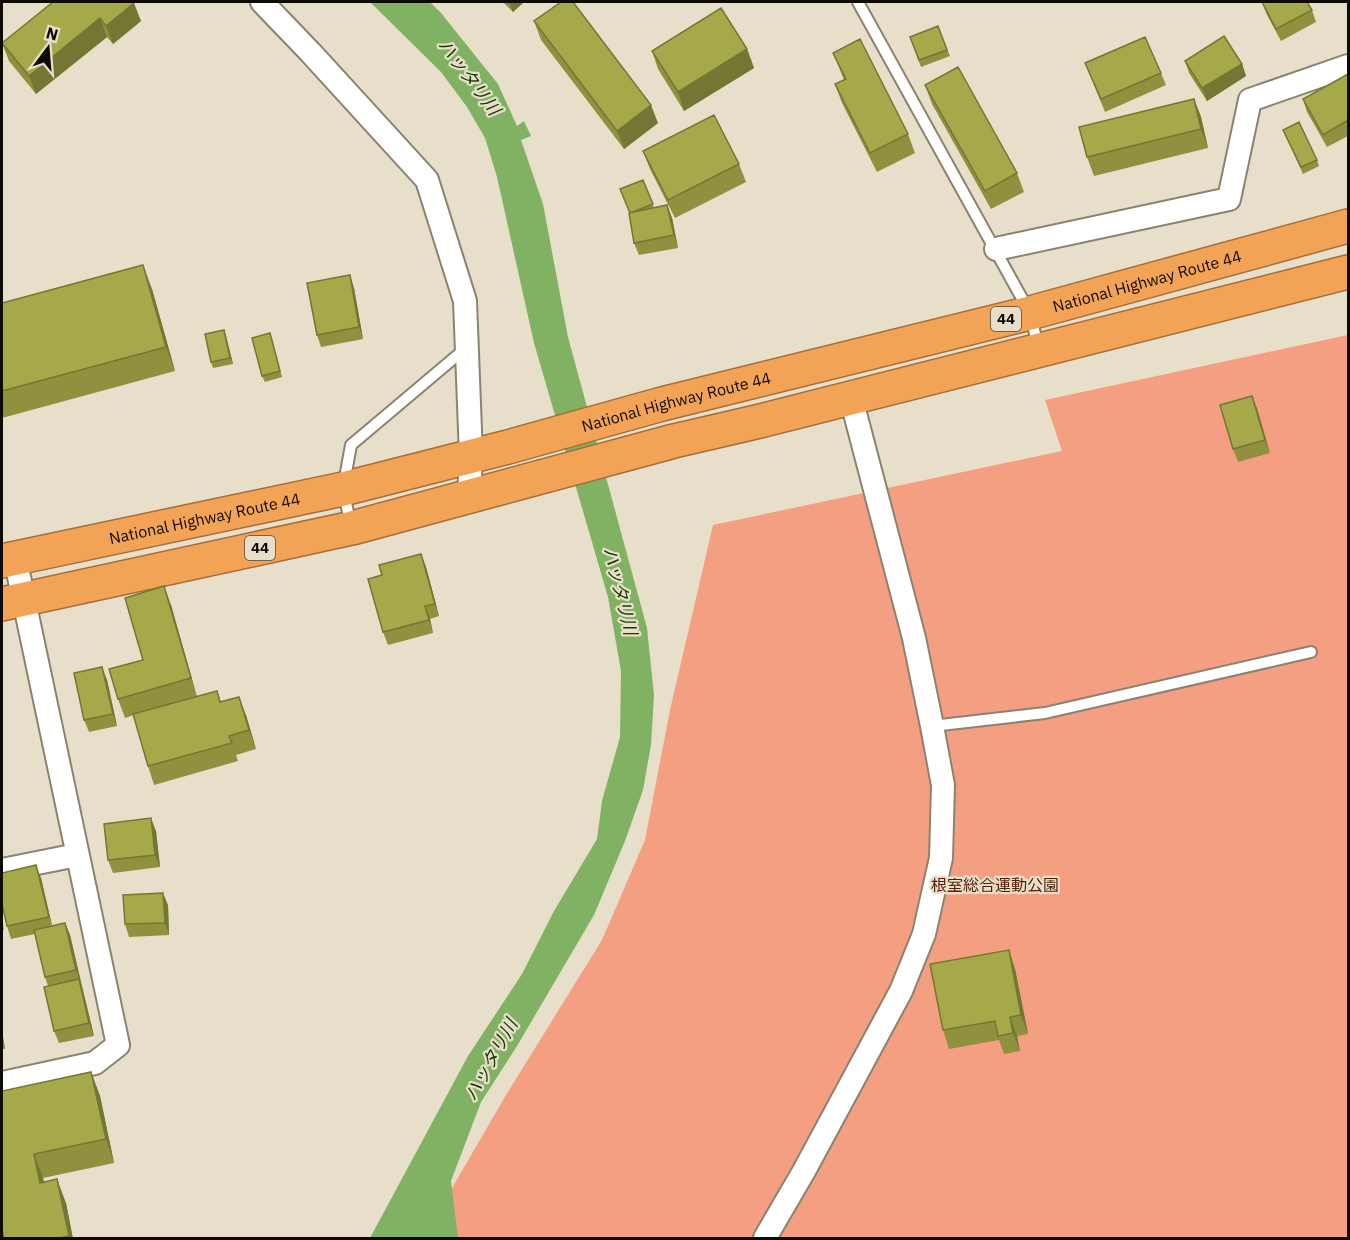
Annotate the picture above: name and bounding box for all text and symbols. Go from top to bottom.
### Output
north arrow [18,18,78,78]
text: N [44,22,60,45]
water label: ハッタリ川 [433,34,507,121]
street label: National Highway Route 44 [1050,246,1244,316]
road number: 44 [991,307,1021,331]
street label: National Highway Route 44 [579,367,773,436]
street label: National Highway Route 44 [108,488,302,548]
road number: 44 [245,536,275,560]
water label: ハッタリ川 [598,544,643,639]
park label: 根室総合運動公園 [931,875,1059,895]
water label: ハッタリ川 [459,1013,523,1105]

